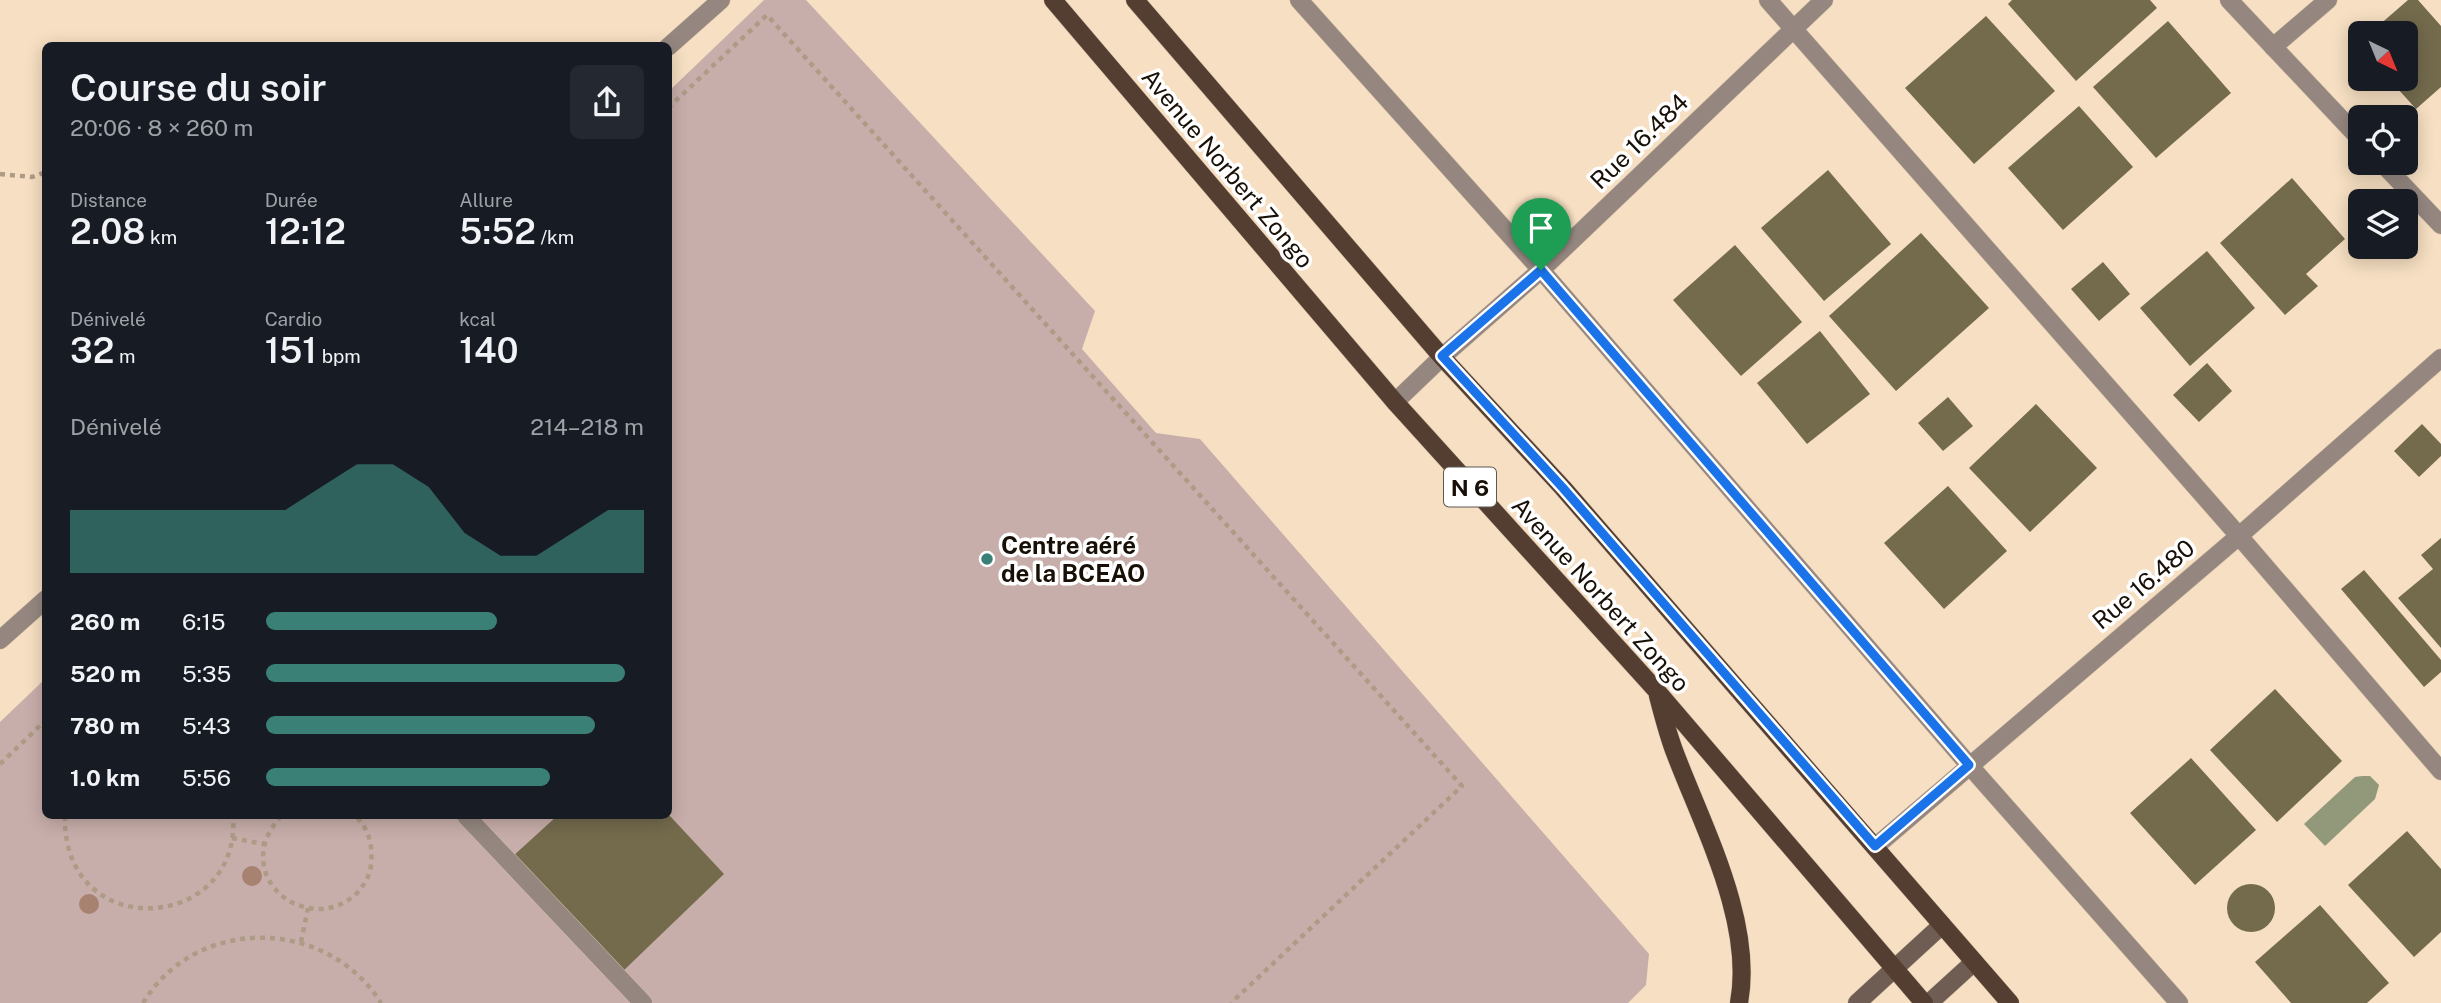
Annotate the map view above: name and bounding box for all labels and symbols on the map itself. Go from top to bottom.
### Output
north arrow [2348,21,2418,91]
street label: Avenue Norbert Zongo [1136,63,1320,273]
street label: Rue 16.484 [1584,88,1694,194]
pin [1511,198,1571,270]
road number: N 6 [1444,467,1496,506]
street label: Avenue Norbert Zongo [1506,491,1696,697]
place label: Centre aéré de la BCEAO [1001,531,1145,587]
street label: Rue 16.480 [2086,533,2200,635]
marker: Centre aéré de la BCEAO [979,551,995,567]

